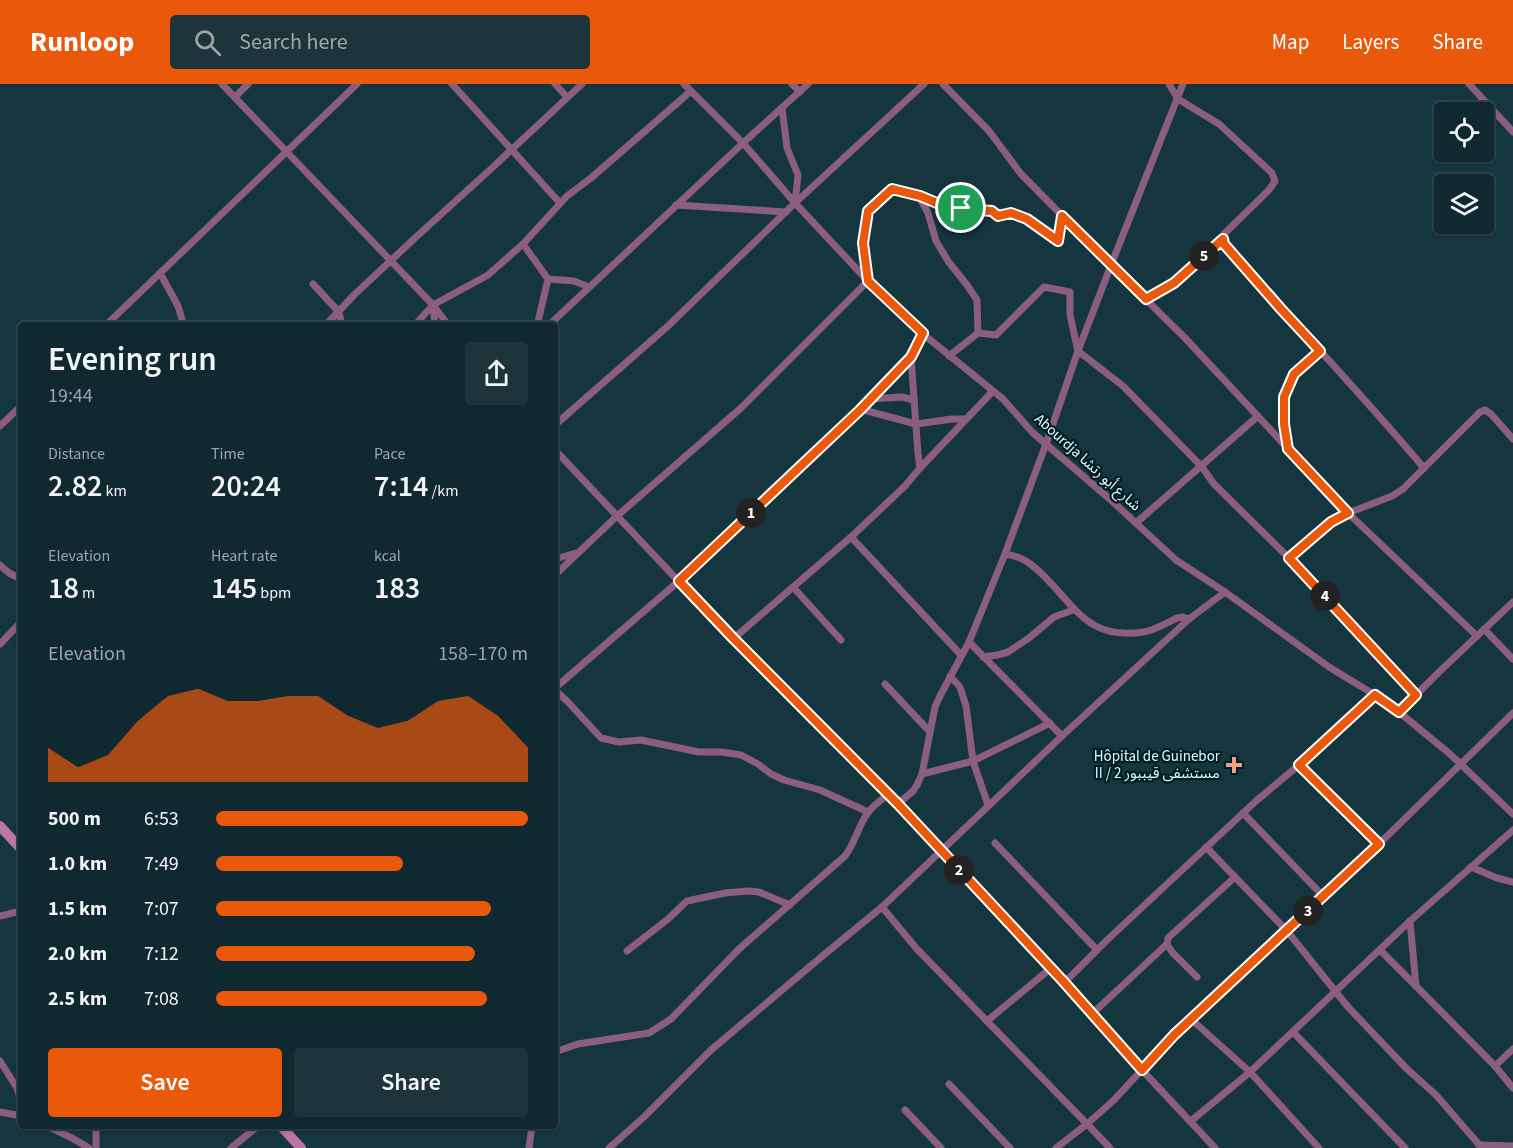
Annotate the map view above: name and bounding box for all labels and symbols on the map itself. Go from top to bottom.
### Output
pin [935,182,986,233]
pin: 5 [1189,241,1219,271]
street label: Abourdja شارع أبو رتشا [1029,409,1146,517]
pin: 1 [736,498,766,528]
pin: 4 [1310,581,1340,611]
place label: Hôpital de Guinebor II / مستشفى قيببور 2 [1094,746,1221,784]
marker: Hôpital de Guinebor II / مستشفى قيببور 2 [1225,756,1243,774]
pin: 2 [944,855,974,885]
pin: 3 [1293,896,1323,926]

